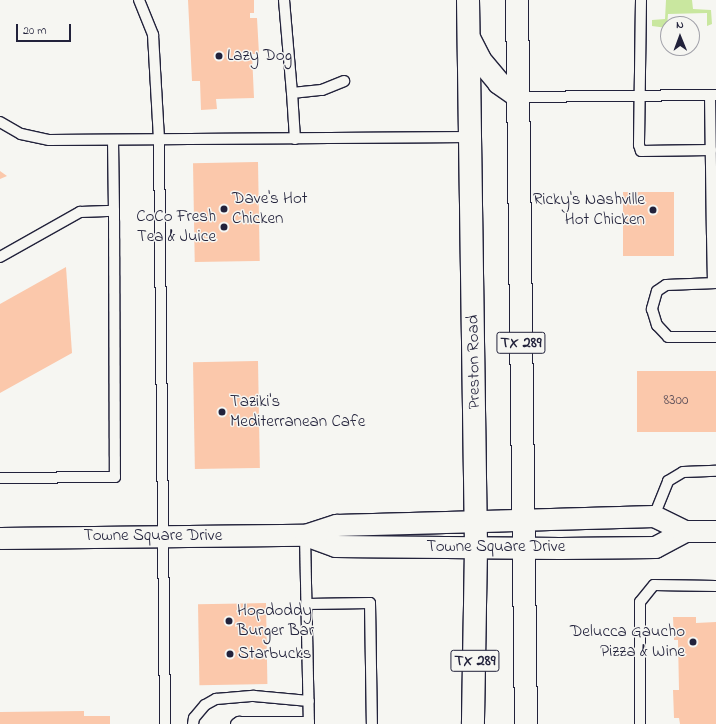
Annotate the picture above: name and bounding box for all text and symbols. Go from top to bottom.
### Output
scale bar [18,16,73,42]
north arrow [660,16,700,56]
text: N [676,17,684,33]
text: 20 m [23,22,46,40]
place label: Lazy Dog [227,46,292,66]
marker: Lazy Dog [214,51,224,61]
place label: Dave's Hot Chicken [232,189,307,229]
place label: Ricky's Nashville Hot Chicken [533,190,645,230]
marker: Dave's Hot Chicken [219,204,229,214]
marker: Ricky's Nashville Hot Chicken [648,205,658,215]
place label: CoCo Fresh Tea & Juice [136,207,216,247]
marker: CoCo Fresh Tea & Juice [219,222,229,232]
street label: Preston Road [463,315,485,409]
road number: TX 289 [496,329,546,357]
place label: Taziki's Mediterranean Cafe [230,392,365,432]
house number: 8300 [664,392,688,410]
marker: Taziki's Mediterranean Cafe [217,407,227,417]
street label: Towne Square Drive [84,526,222,546]
street label: Towne Square Drive [427,537,565,557]
place label: Hopdoddy Burger Bar [237,601,314,641]
marker: Hopdoddy Burger Bar [224,616,234,626]
place label: Delucca Gaucho Pizza & Wine [570,622,685,662]
marker: Delucca Gaucho Pizza & Wine [688,637,698,647]
place label: Starbucks [238,644,311,664]
road number: TX 289 [450,647,500,675]
marker: Starbucks [225,649,235,659]

